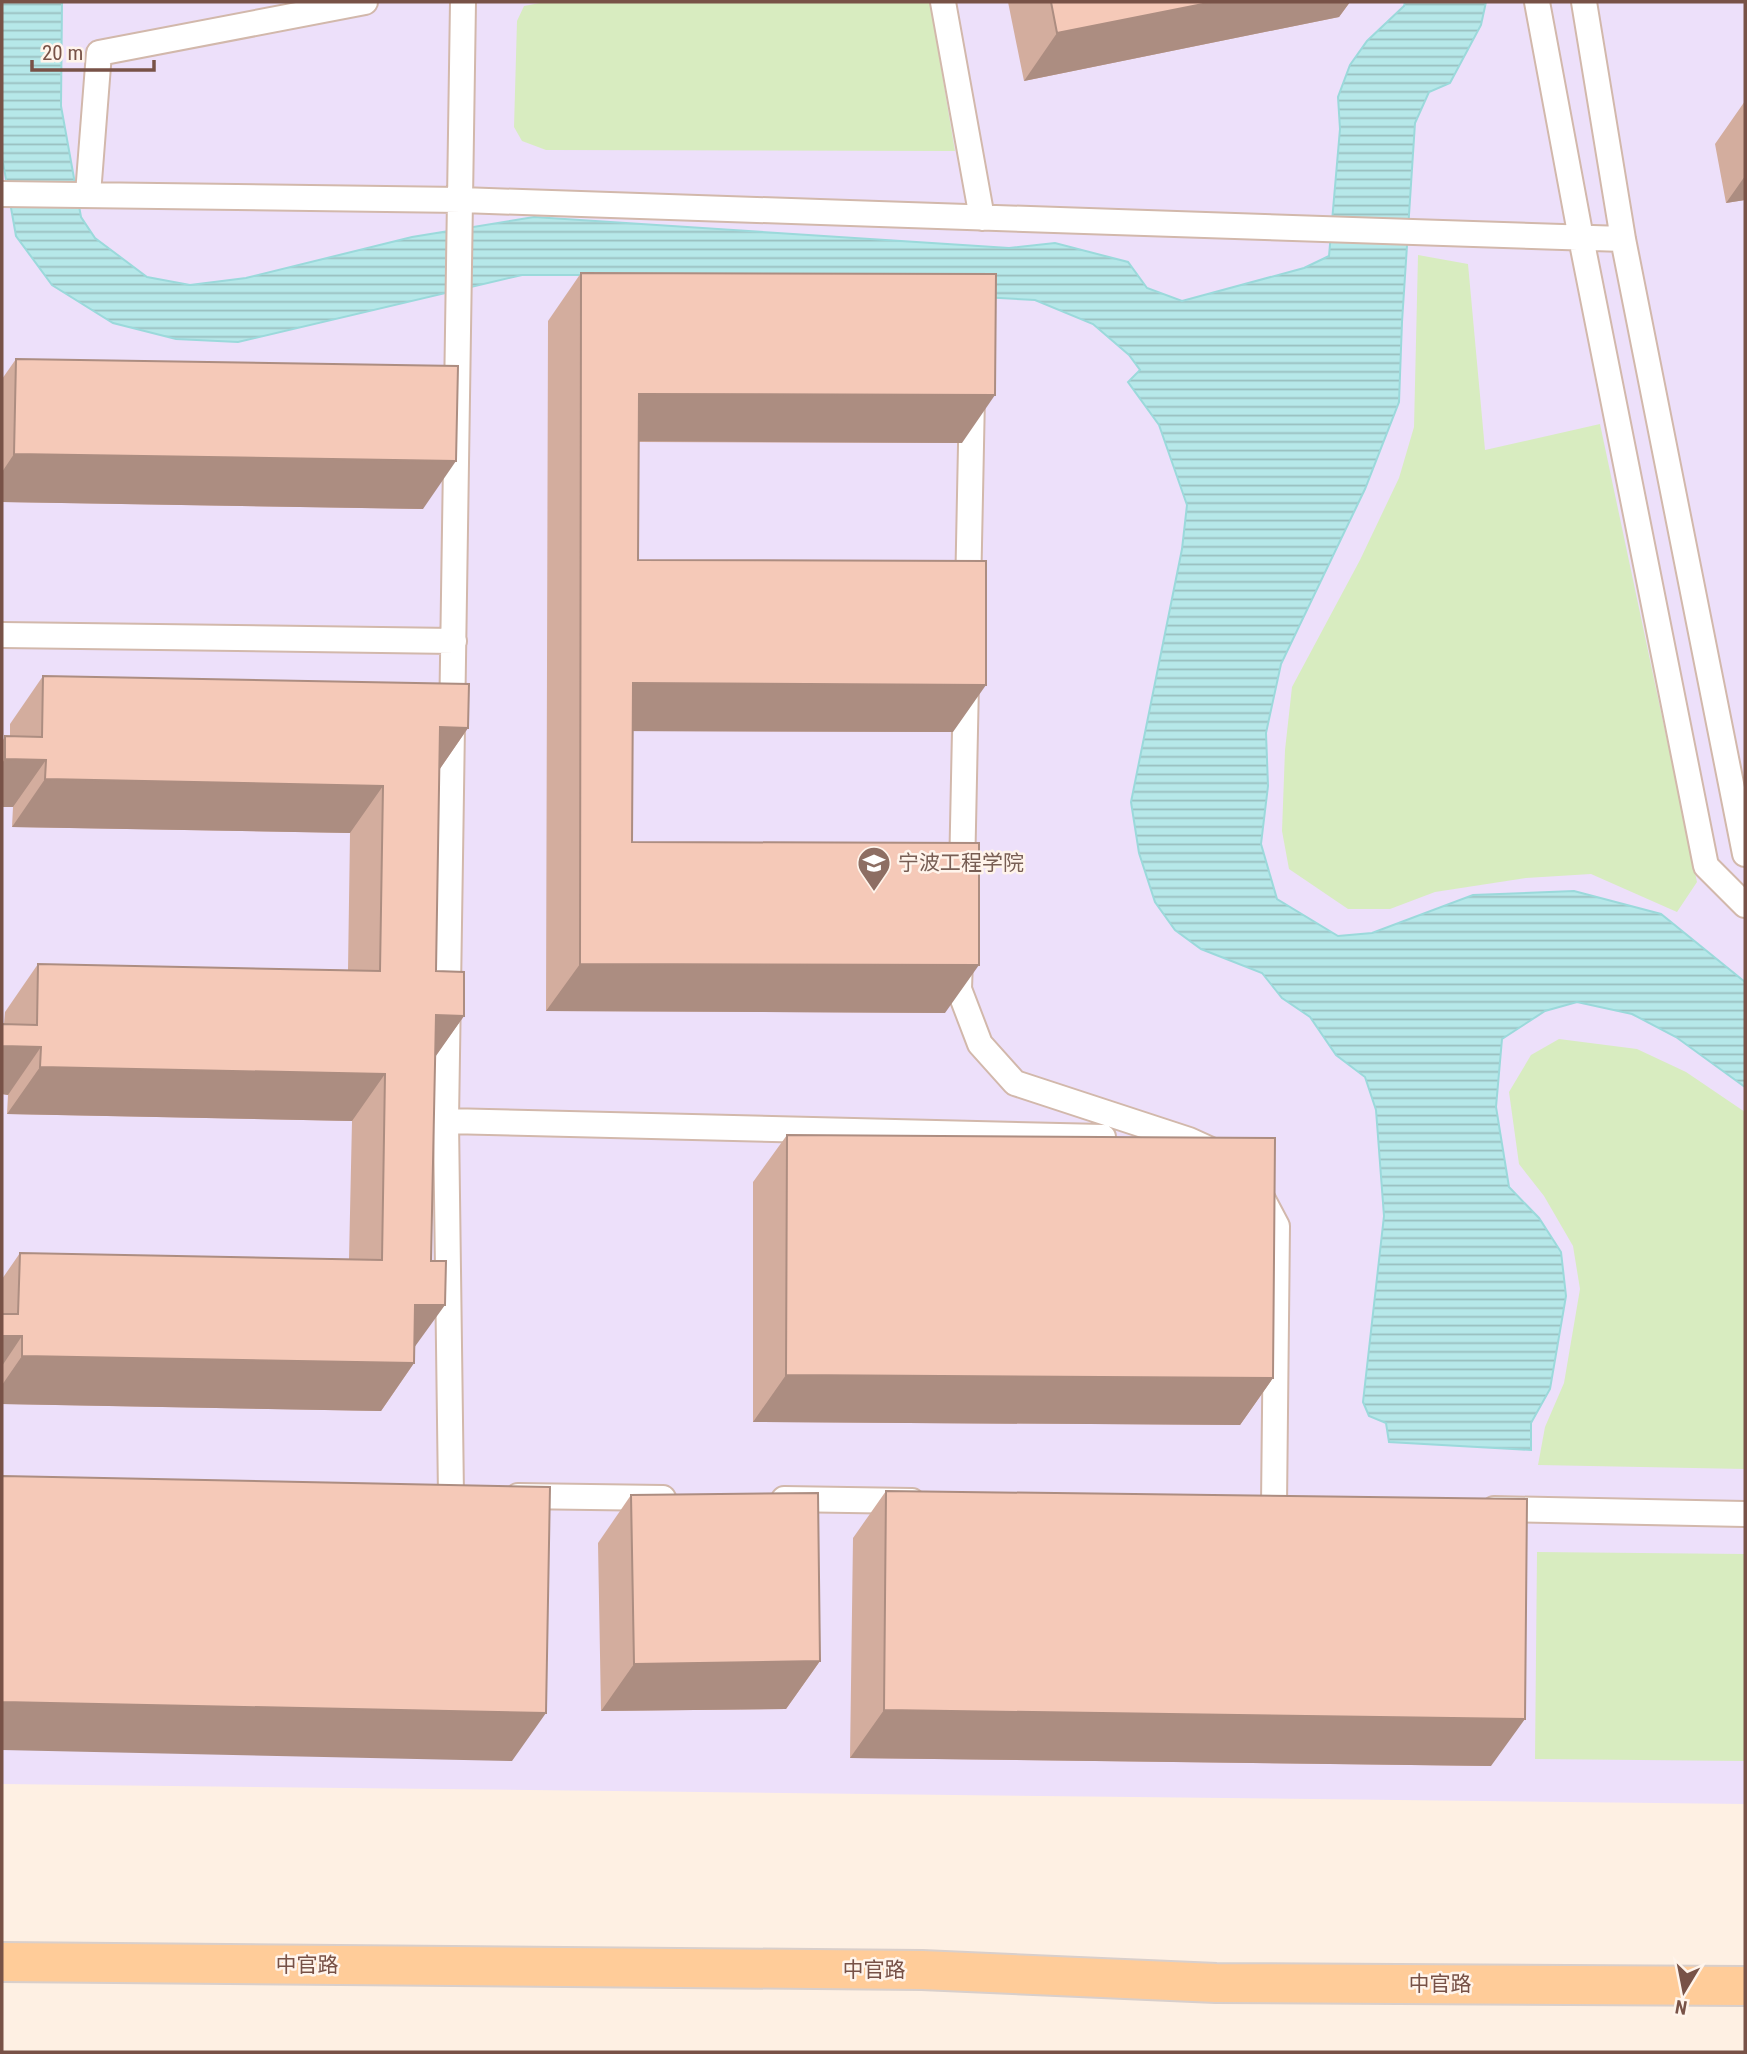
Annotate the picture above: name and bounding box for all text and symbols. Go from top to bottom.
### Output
scale bar [32,28,154,72]
text: 20 m [42,41,83,65]
school or university icon: 宁波工程学院 [855,844,893,893]
place label: 宁波工程学院 [898,851,1024,875]
street label: 中官路 [276,1953,339,1977]
north arrow [1649,1956,1719,2026]
street label: 中官路 [843,1958,906,1982]
street label: 中官路 [1409,1972,1472,1996]
text: N [1673,1995,1689,2020]

